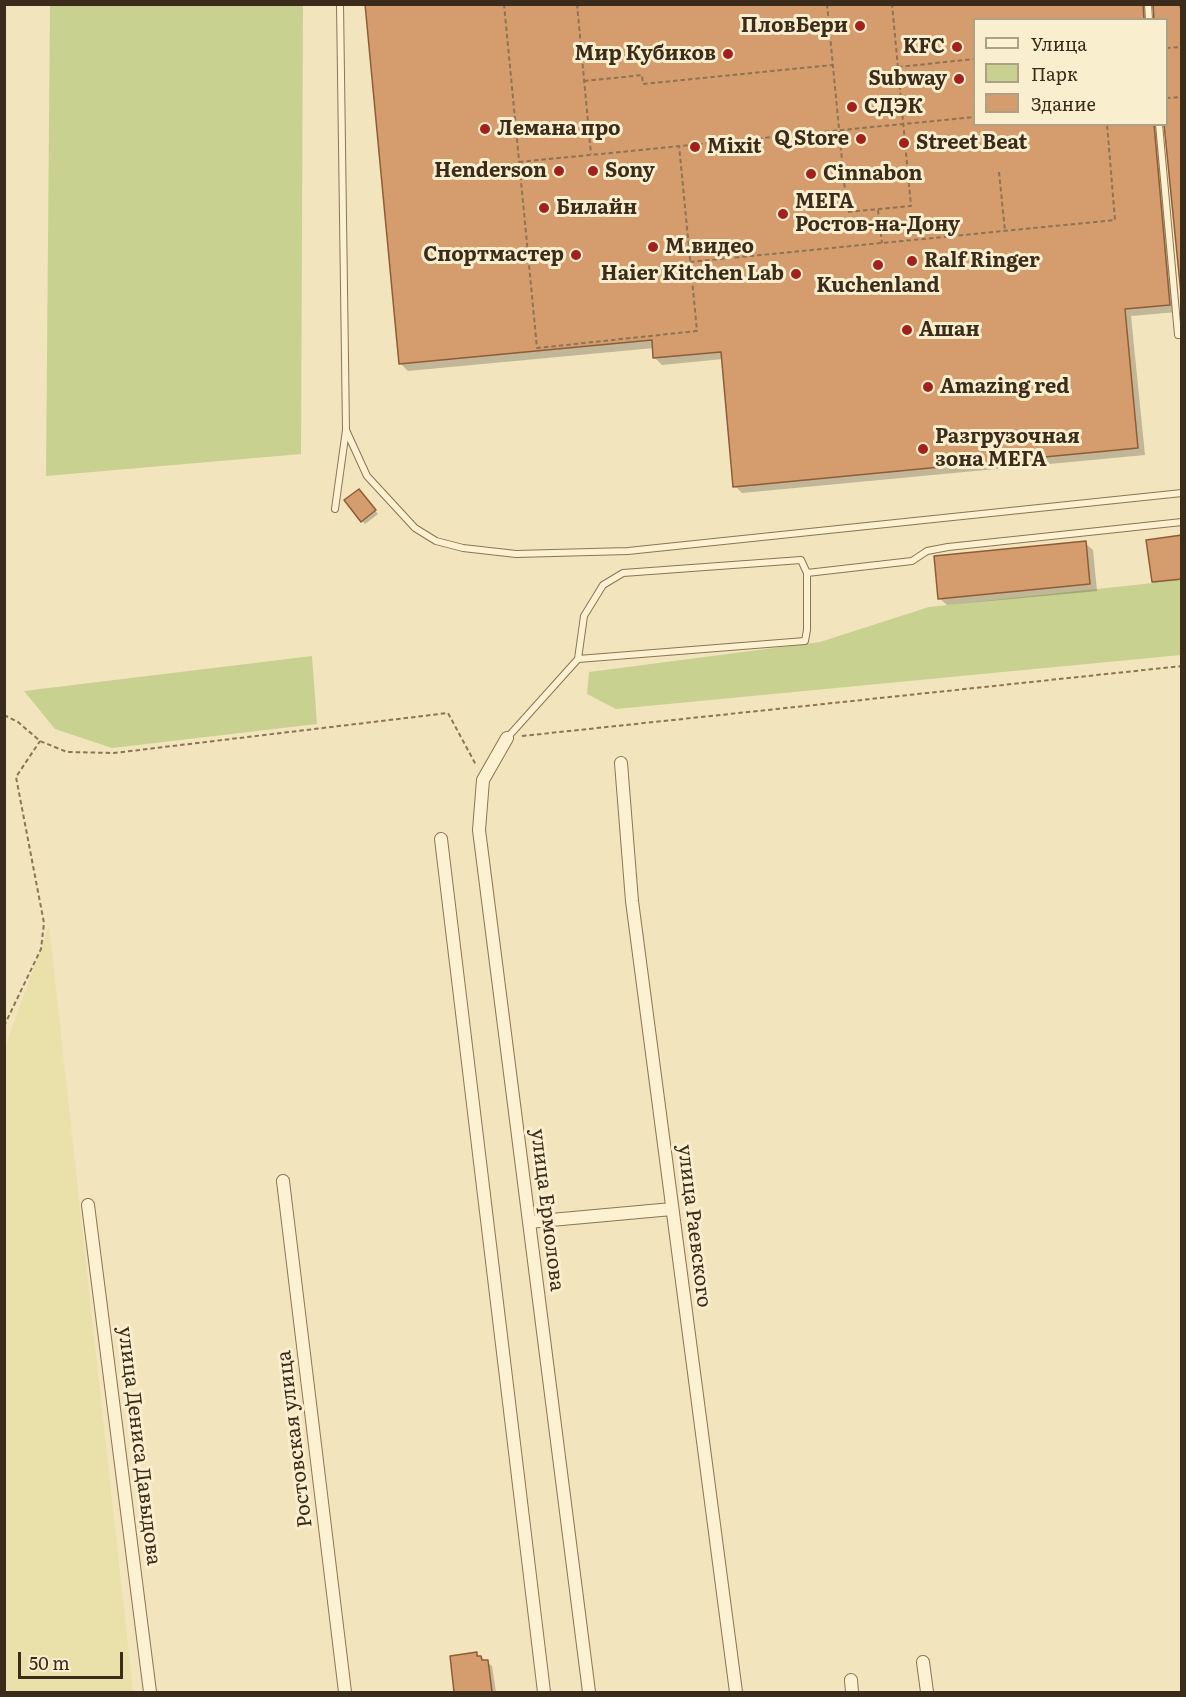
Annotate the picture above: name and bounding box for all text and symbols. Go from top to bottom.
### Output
place label: ПловБери [741,14,848,38]
legend [973,18,1168,126]
marker: ПловБери [853,19,867,33]
text: Улица [1031,30,1087,57]
place label: KFC [903,35,945,59]
marker: KFC [950,40,964,54]
place label: Мир Кубиков [574,42,716,66]
marker: Мир Кубиков [721,47,735,61]
text: Парк [1031,60,1078,87]
place label: Subway [868,67,947,91]
marker: Subway [952,72,966,86]
text: Здание [1031,90,1096,117]
place label: СДЭК [864,95,923,119]
marker: СДЭК [845,100,859,114]
place label: Лемана про [497,117,621,141]
marker: Лемана про [478,122,492,136]
place label: Q Store [774,127,849,151]
place label: Street Beat [916,131,1027,155]
marker: Q Store [854,132,868,146]
place label: Mixit [707,135,762,159]
marker: Street Beat [897,136,911,150]
marker: Mixit [688,140,702,154]
place label: Henderson [434,159,547,183]
place label: Sony [605,159,655,183]
place label: Cinnabon [823,162,922,186]
marker: Henderson [552,164,566,178]
marker: Sony [586,164,600,178]
marker: Cinnabon [804,167,818,181]
place label: МЕГА Ростов-на-Дону [795,190,960,237]
place label: Билайн [556,196,637,220]
marker: Билайн [537,201,551,215]
marker: МЕГА Ростов-на-Дону [776,207,790,221]
place label: М.видео [665,235,754,259]
marker: М.видео [646,240,660,254]
place label: Спортмастер [423,243,564,267]
marker: Спортмастер [569,248,583,262]
place label: Ralf Ringer [924,249,1040,273]
marker: Ralf Ringer [905,254,919,268]
marker: Kuchenland [871,258,885,272]
place label: Haier Kitchen Lab [601,262,784,286]
marker: Haier Kitchen Lab [789,267,803,281]
place label: Kuchenland [816,274,940,298]
place label: Ашан [919,318,980,342]
marker: Ашан [900,323,914,337]
place label: Amazing red [940,375,1069,399]
marker: Amazing red [921,380,935,394]
place label: Разгрузочная зона МЕГА [935,425,1080,472]
marker: Разгрузочная зона МЕГА [916,442,930,456]
street label: улица Ермолова [525,1127,569,1293]
street label: улица Раевского [672,1143,716,1309]
street label: улица Дениса Давыдова [112,1325,166,1567]
street label: Ростовская улица [272,1349,318,1529]
scale bar [21,1640,126,1678]
text: 50 m [29,1649,70,1676]

